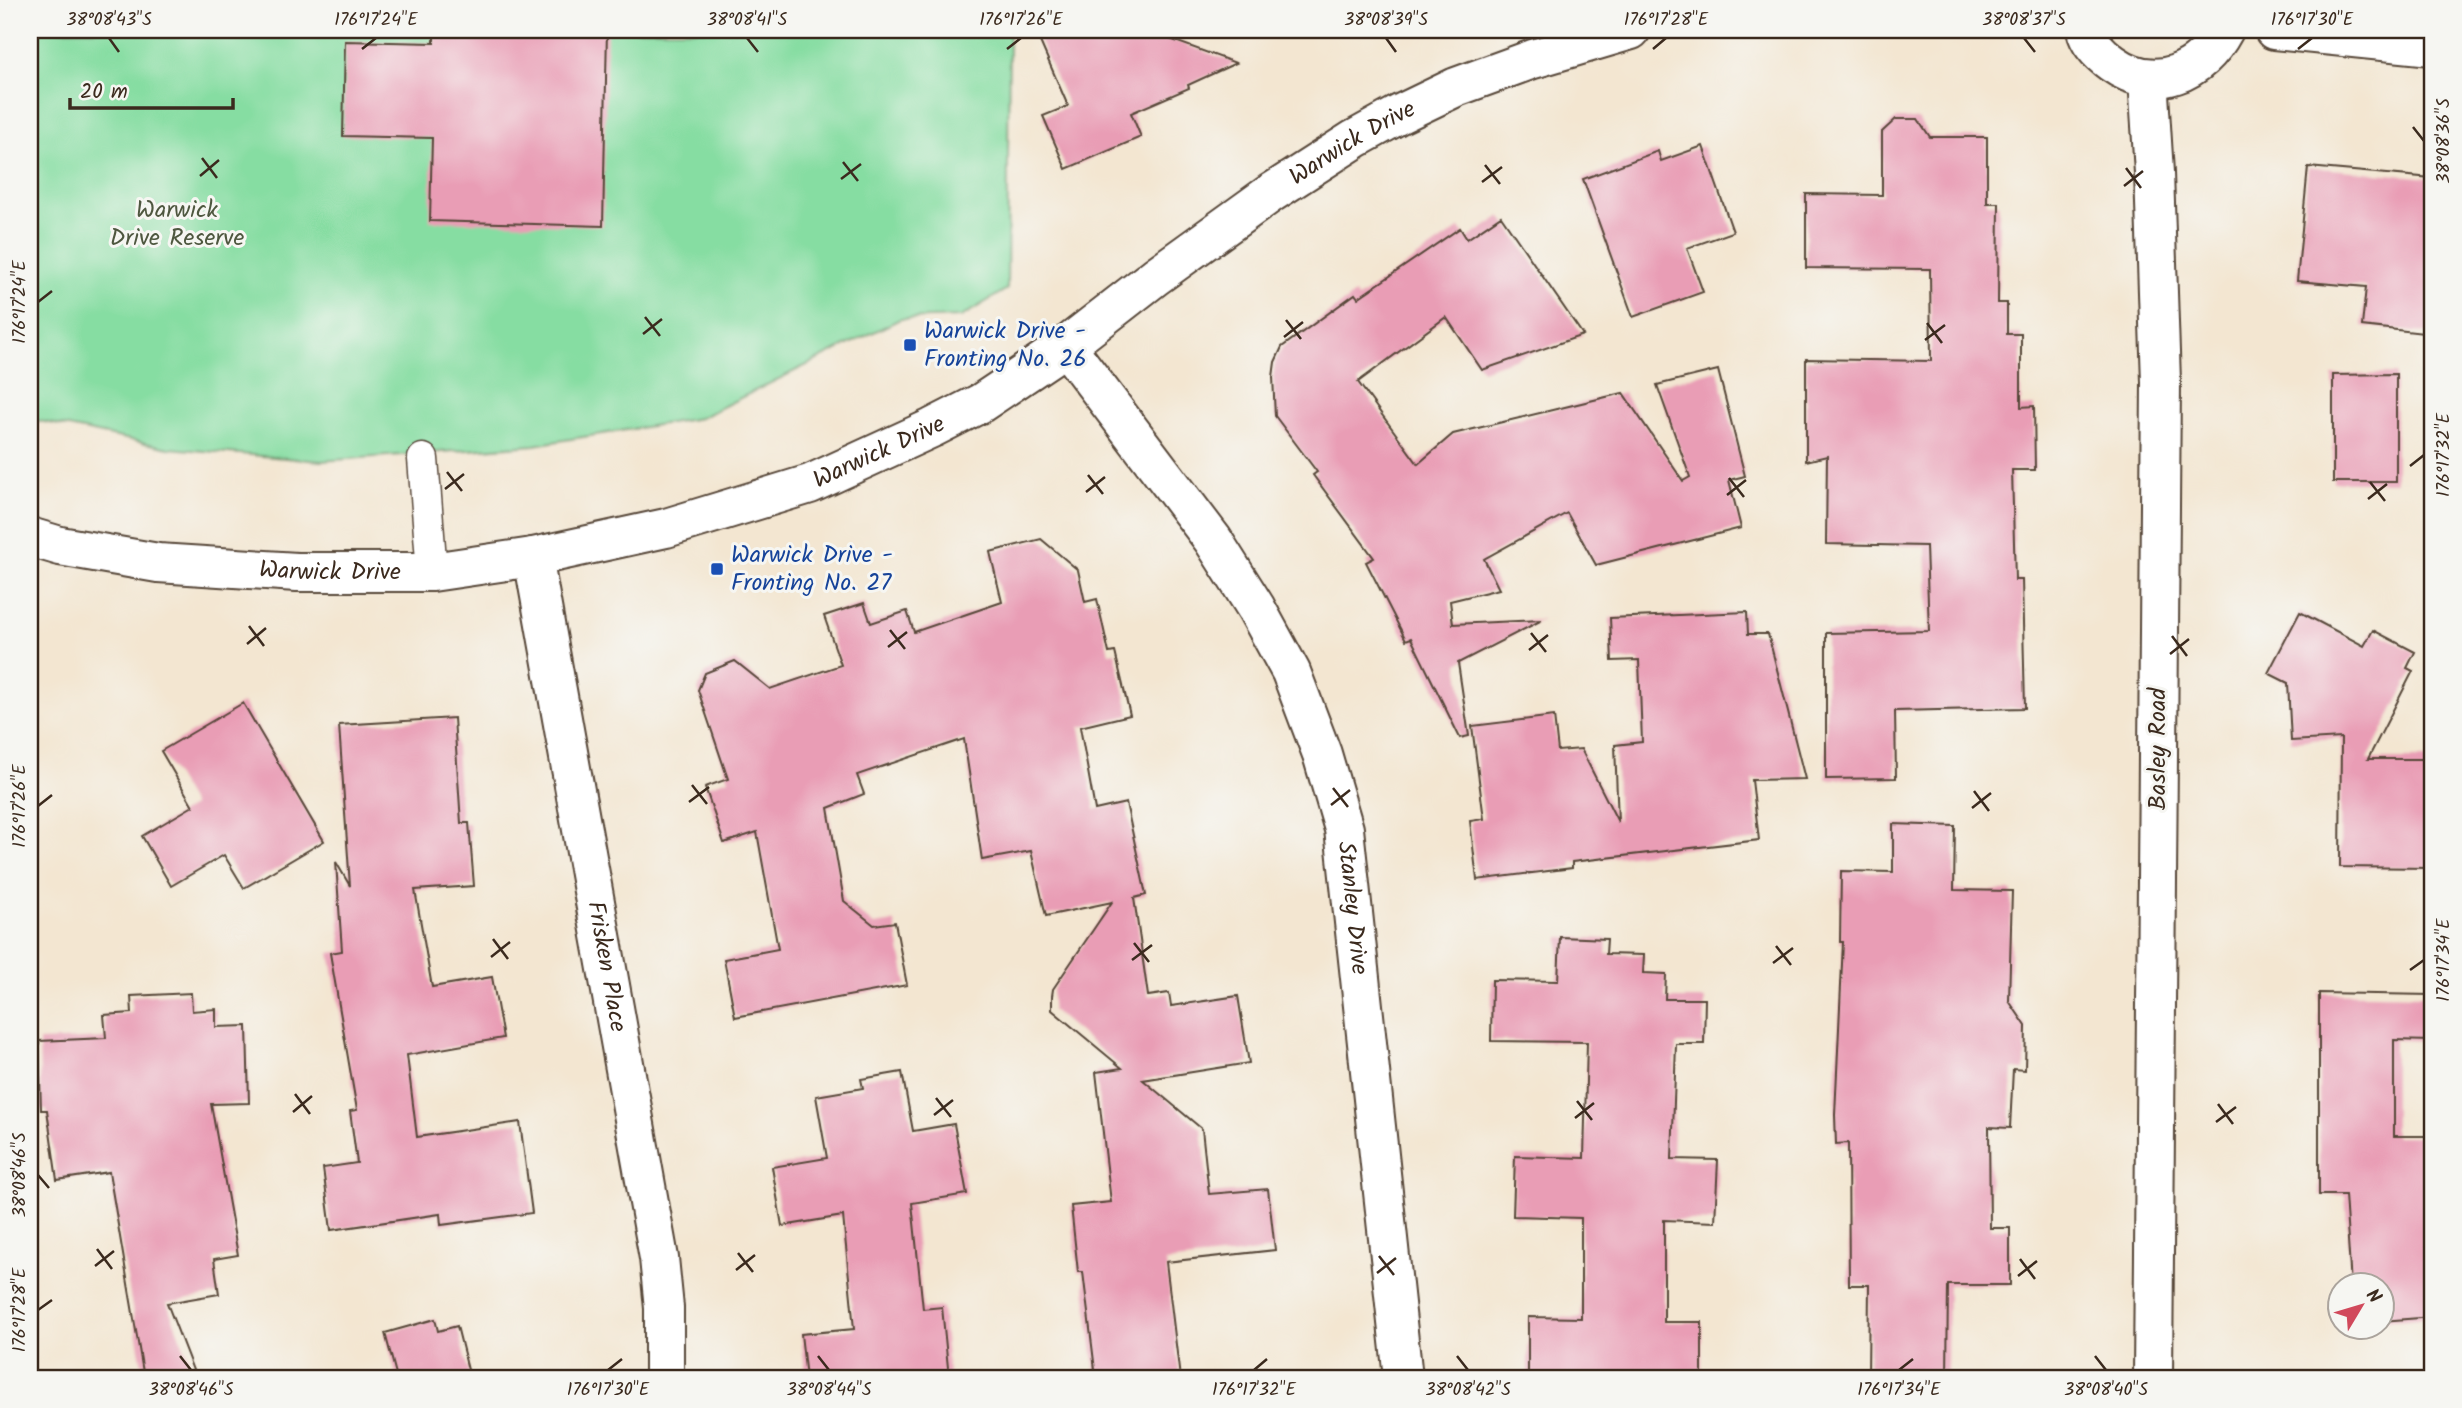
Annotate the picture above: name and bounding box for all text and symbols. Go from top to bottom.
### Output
text: 38°08'43"S [66,6,152,35]
text: 176°17'24"E [334,6,418,35]
text: 38°08'41"S [707,6,788,35]
text: 176°17'26"E [979,6,1063,35]
text: 38°08'39"S [1344,6,1429,35]
text: 176°17'28"E [1624,6,1709,35]
text: 38°08'37"S [1982,6,2066,35]
text: 176°17'30"E [2271,6,2354,35]
scale bar [70,66,233,110]
text: 20 m [80,76,128,109]
street label: Warwick Drive [1281,90,1422,196]
text: 38°08'36"S [2430,98,2459,184]
park label: Warwick Drive Reserve [110,191,244,258]
text: 176°17'24"E [6,260,35,344]
place label: Warwick Drive - Fronting No. 26 [924,312,1087,379]
marker: Warwick Drive - Fronting No. 26 [902,337,918,353]
street label: Warwick Drive [807,405,952,499]
text: 176°17'32"E [2430,413,2459,497]
place label: Warwick Drive - Fronting No. 27 [731,536,893,603]
street label: Warwick Drive [258,550,401,592]
marker: Warwick Drive - Fronting No. 27 [709,561,725,577]
street label: Basley Road [2139,687,2178,810]
text: 176°17'26"E [6,764,35,848]
street label: Stanley Drive [1326,839,1379,977]
street label: Frisken Place [576,898,638,1035]
text: 176°17'34"E [2430,918,2459,1002]
text: 38°08'46"S [6,1132,35,1218]
text: 176°17'28"E [6,1267,35,1352]
north arrow [2326,1272,2396,1342]
text: N [2357,1283,2388,1311]
text: 38°08'46"S [148,1376,234,1405]
text: 176°17'30"E [567,1376,650,1405]
text: 38°08'44"S [786,1376,872,1405]
text: 176°17'32"E [1212,1376,1296,1405]
text: 38°08'42"S [1425,1376,1511,1405]
text: 176°17'34"E [1857,1376,1941,1405]
text: 38°08'40"S [2064,1376,2148,1405]

